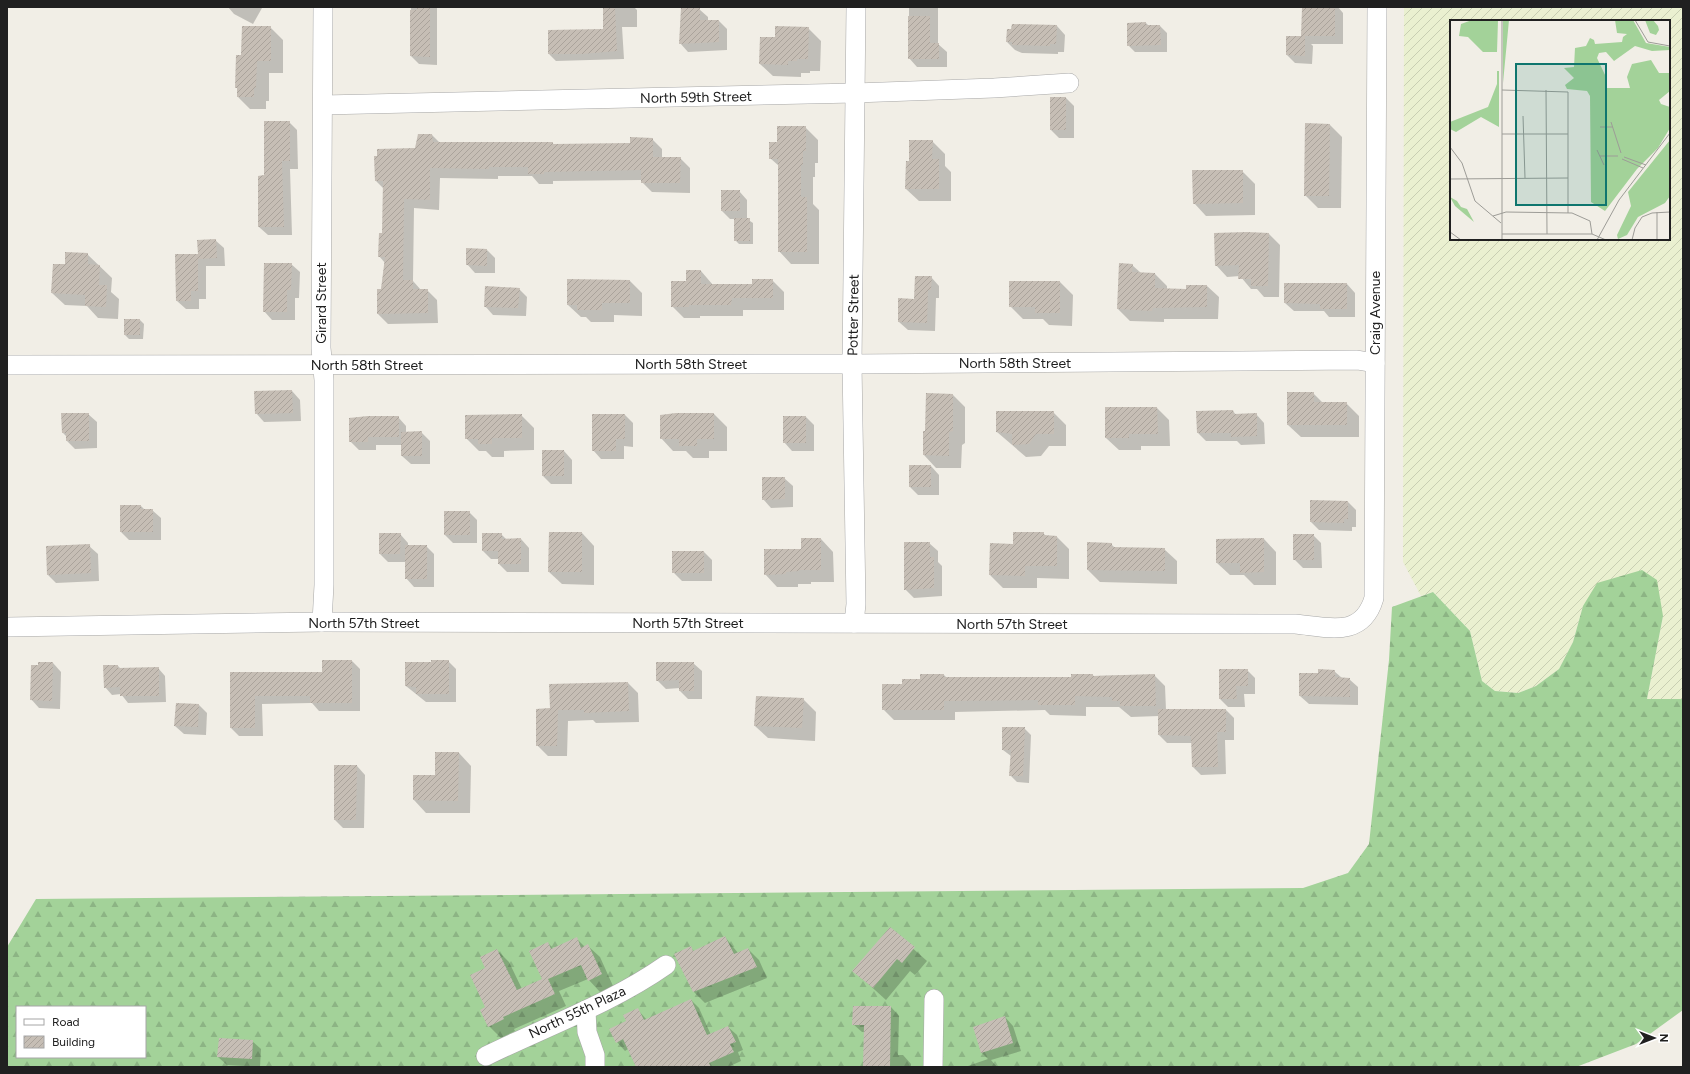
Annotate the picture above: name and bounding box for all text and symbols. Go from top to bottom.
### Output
inset map [1450,20,1670,240]
street label: North 59th Street [640,88,752,107]
street label: Girard Street [313,262,330,344]
street label: Craig Avenue [1367,271,1384,355]
street label: Potter Street [844,274,863,356]
street label: North 58th Street [959,355,1071,372]
street label: North 58th Street [635,356,747,373]
street label: North 58th Street [311,357,423,374]
street label: North 57th Street [308,615,420,632]
street label: North 57th Street [632,615,744,632]
street label: North 57th Street [956,616,1068,633]
street label: North 55th Plaza [526,983,629,1042]
legend [16,1006,146,1058]
text: Road [52,1015,80,1029]
north arrow [1634,1018,1674,1058]
text: N [1657,1034,1670,1042]
text: Building [52,1035,95,1049]

